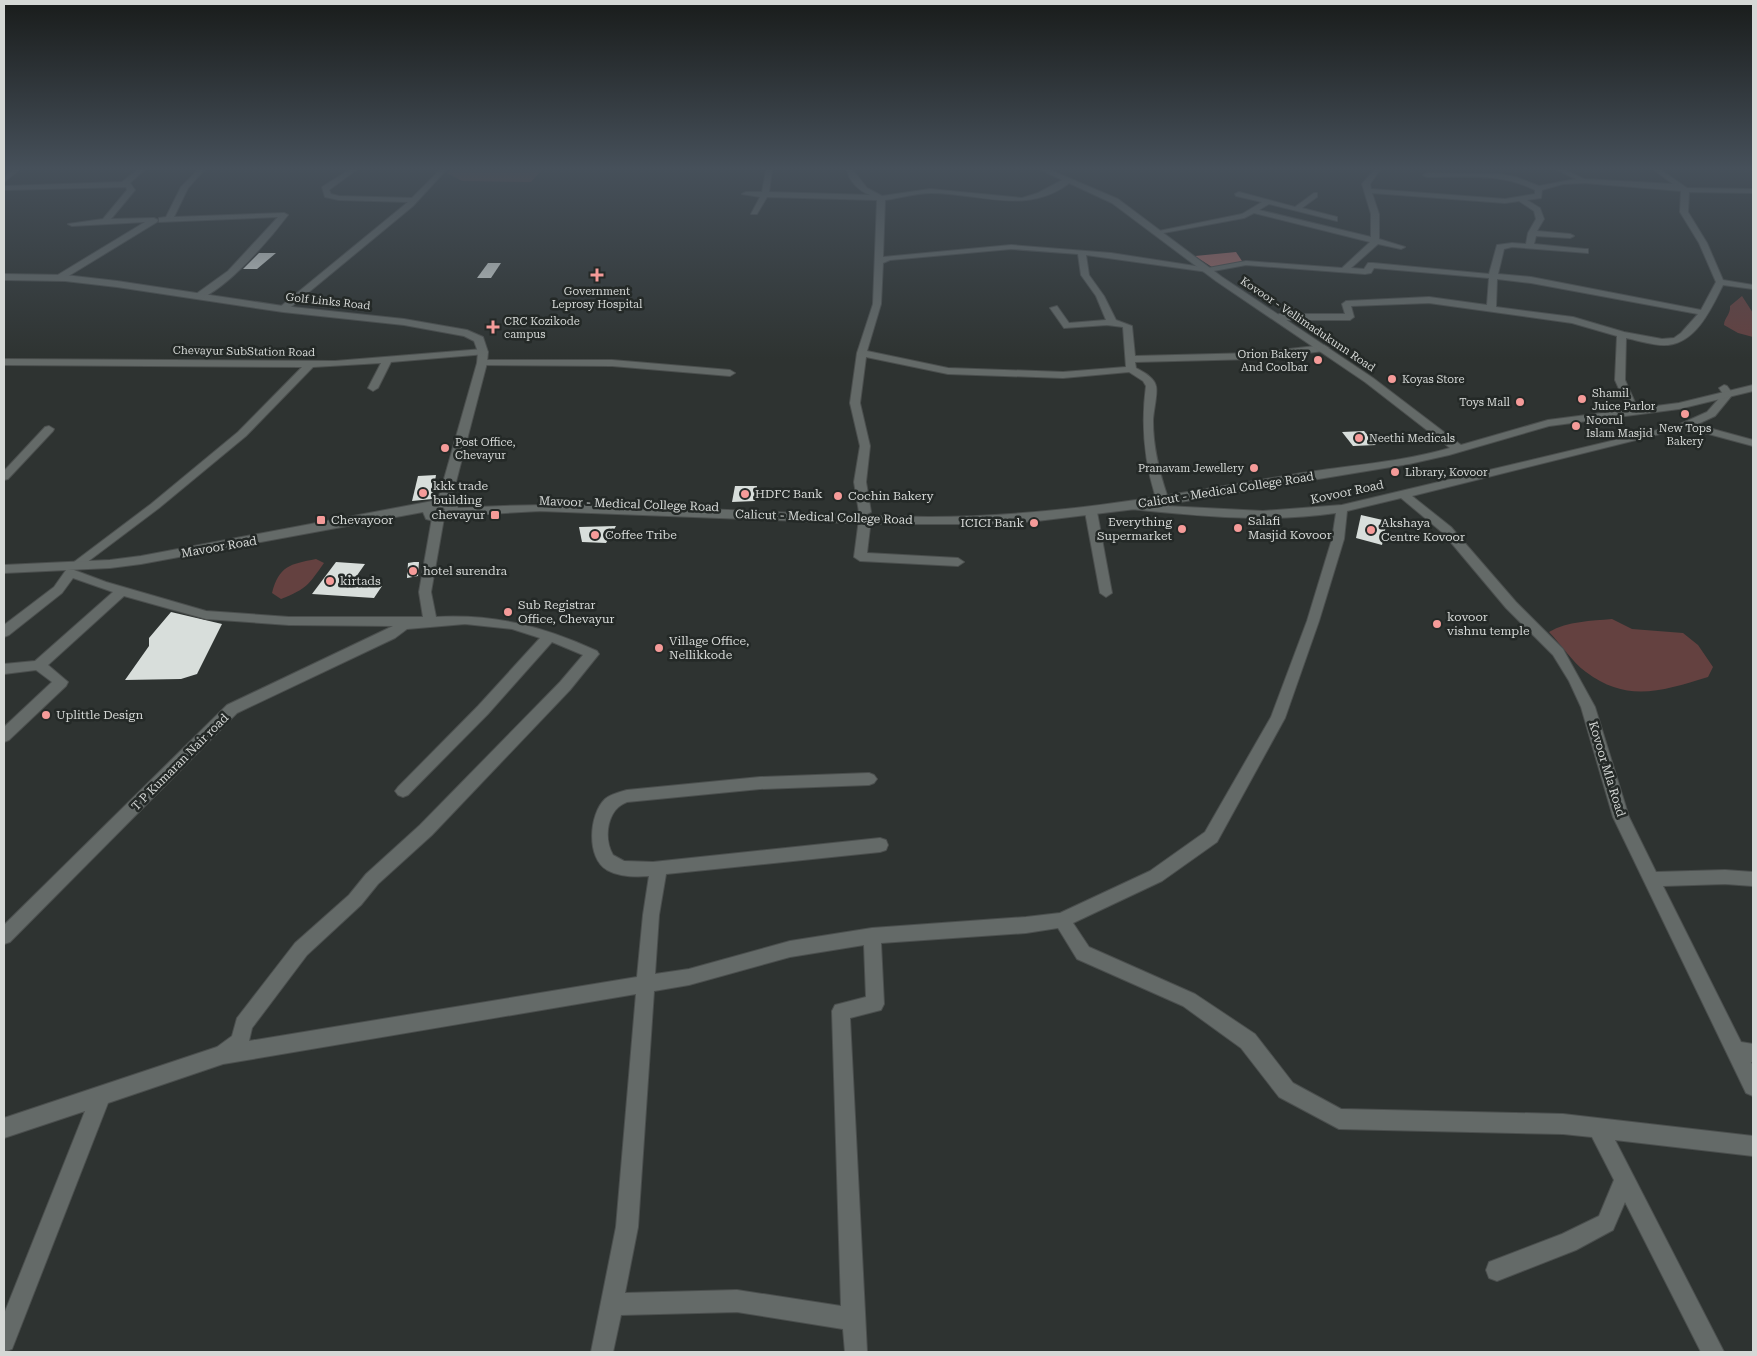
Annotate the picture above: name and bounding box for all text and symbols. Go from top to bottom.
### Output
marker: Government Leprosy Hospital [590,268,604,282]
street label: Kovoor - Vellimadukunn Road [1238,274,1378,374]
place label: Government Leprosy Hospital [552,285,643,311]
street label: Golf Links Road [285,291,371,312]
place label: CRC Kozikode campus [504,315,580,341]
marker: CRC Kozikode campus [486,320,500,334]
street label: Chevayur SubStation Road [173,344,315,359]
place label: Orion Bakery And Coolbar [1237,348,1308,374]
marker: Orion Bakery And Coolbar [1312,354,1324,366]
marker: Koyas Store [1386,373,1398,385]
place label: Koyas Store [1402,373,1465,386]
place label: Shamil Juice Parlor [1592,387,1656,413]
marker: Shamil Juice Parlor [1576,393,1588,405]
place label: Toys Mall [1459,396,1511,409]
marker: Toys Mall [1514,396,1526,408]
marker: New Tops Bakery [1679,408,1691,420]
place label: Noorul Islam Masjid [1586,414,1653,440]
marker: Noorul Islam Masjid [1570,420,1582,432]
place label: New Tops Bakery [1659,422,1711,448]
marker: Neethi Medicals [1353,432,1365,444]
place label: Neethi Medicals [1369,432,1455,445]
place label: Post Office, Chevayur [455,436,515,462]
marker: Post Office, Chevayur [439,442,451,454]
place label: Pranavam Jewellery [1138,462,1244,475]
marker: Pranavam Jewellery [1248,462,1260,474]
marker: Library, Kovoor [1389,466,1401,478]
place label: Library, Kovoor [1405,466,1488,479]
street label: Calicut - Medical College Road [1137,469,1315,511]
street label: Kovoor Road [1309,477,1385,507]
place label: kkk trade building [433,479,489,507]
marker: kkk trade building [417,487,429,499]
place label: HDFC Bank [755,487,823,501]
marker: HDFC Bank [739,488,751,500]
place label: Cochin Bakery [848,489,935,503]
marker: Cochin Bakery [832,490,844,502]
street label: Mavoor - Medical College Road [539,494,720,514]
street label: Calicut - Medical College Road [735,507,913,527]
place label: chevayur [432,508,485,522]
marker: chevayur [489,509,501,521]
place label: Chevayoor [331,513,393,527]
marker: Chevayoor [315,514,327,526]
place label: Salafi Masjid Kovoor [1248,514,1332,542]
place label: Everything Supermarket [1097,515,1173,543]
place label: ICICI Bank [961,516,1024,530]
place label: Akshaya Centre Kovoor [1381,516,1465,544]
marker: ICICI Bank [1028,517,1040,529]
marker: Salafi Masjid Kovoor [1232,522,1244,534]
marker: Everything Supermarket [1176,523,1188,535]
marker: Akshaya Centre Kovoor [1365,524,1377,536]
place label: Coffee Tribe [605,528,677,542]
marker: Coffee Tribe [589,529,601,541]
street label: Mavoor Road [180,533,258,561]
place label: hotel surendra [423,564,507,578]
marker: hotel surendra [407,565,419,577]
place label: kirtads [340,574,381,588]
marker: kirtads [324,575,336,587]
place label: Sub Registrar Office, Chevayur [518,598,614,626]
marker: Sub Registrar Office, Chevayur [502,606,514,618]
place label: kovoor vishnu temple [1447,610,1530,638]
marker: kovoor vishnu temple [1431,618,1443,630]
place label: Village Office, Nellikkode [669,634,749,662]
marker: Village Office, Nellikkode [653,642,665,654]
place label: Uplittle Design [56,708,143,722]
marker: Uplittle Design [40,709,52,721]
street label: T P Kumaran Nair road [129,710,232,813]
street label: Kovoor Mla Road [1586,720,1628,819]

